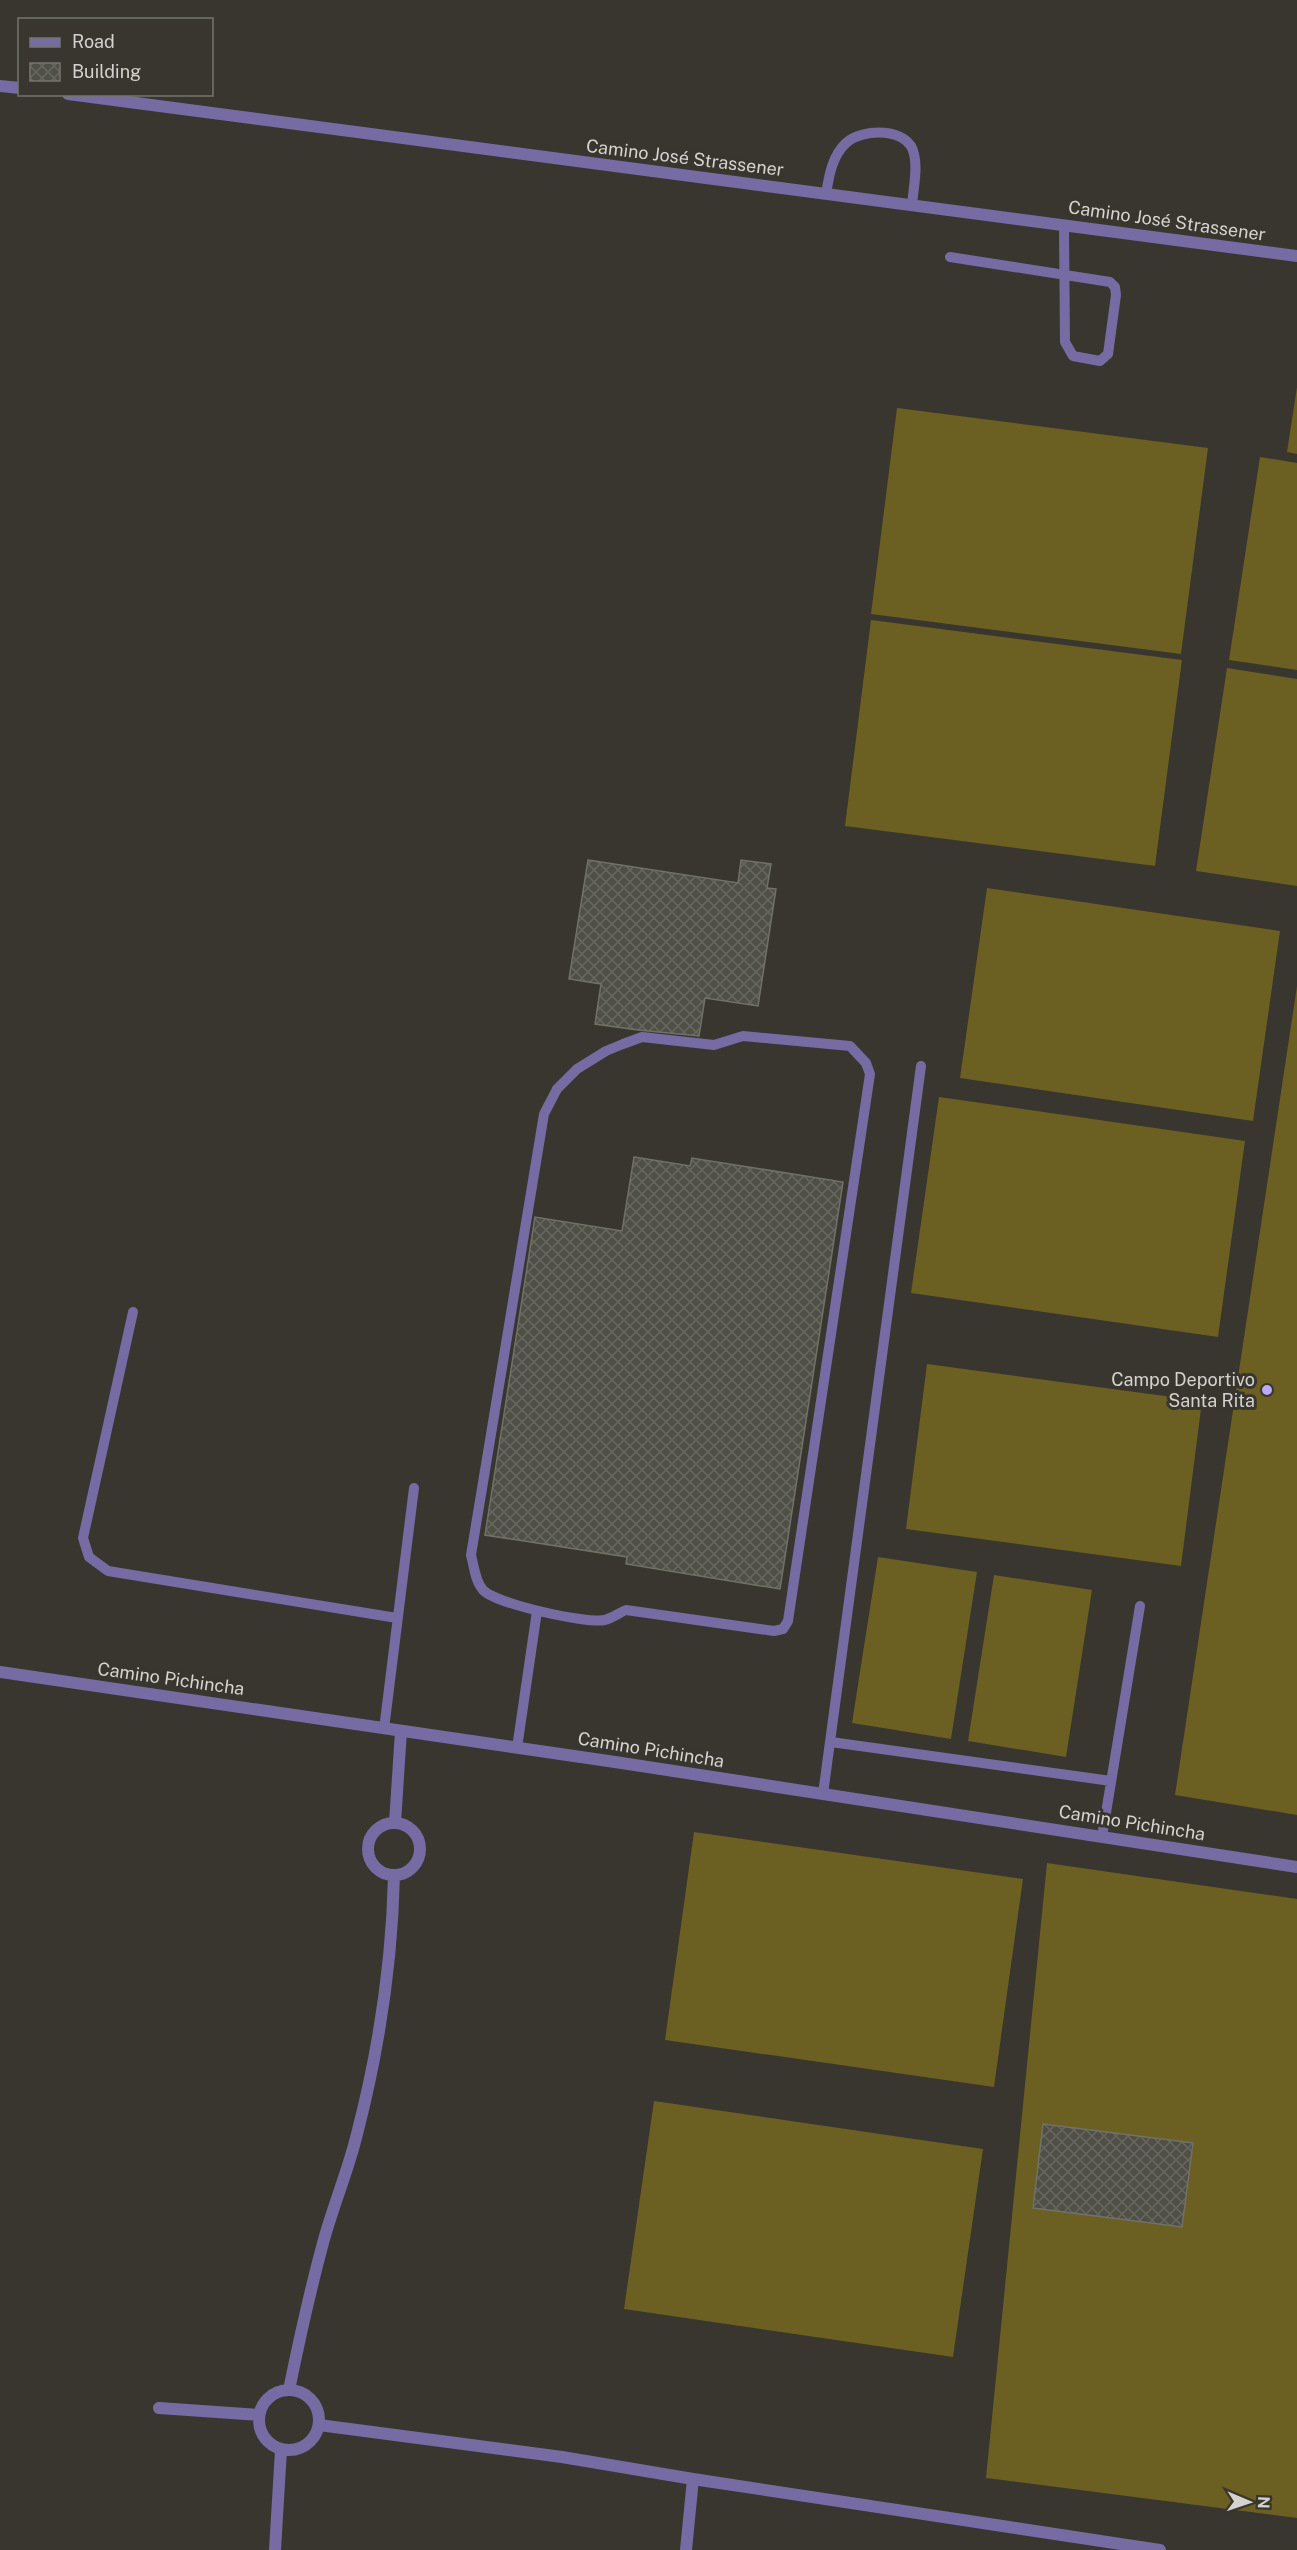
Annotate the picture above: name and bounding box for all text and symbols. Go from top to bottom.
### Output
legend [18,18,213,96]
text: Road [72,31,115,52]
text: Building [72,61,141,82]
street label: Camino José Strassener [585,135,785,180]
street label: Camino José Strassener [1067,196,1267,245]
place label: Campo Deportivo Santa Rita [1111,1369,1255,1411]
marker: Campo Deportivo Santa Rita [1260,1383,1274,1397]
street label: Camino Pichincha [96,1658,246,1699]
street label: Camino Pichincha [576,1728,726,1771]
street label: Camino Pichincha [1057,1801,1207,1844]
north arrow [1219,2472,1279,2532]
text: N [1254,2496,1273,2509]

